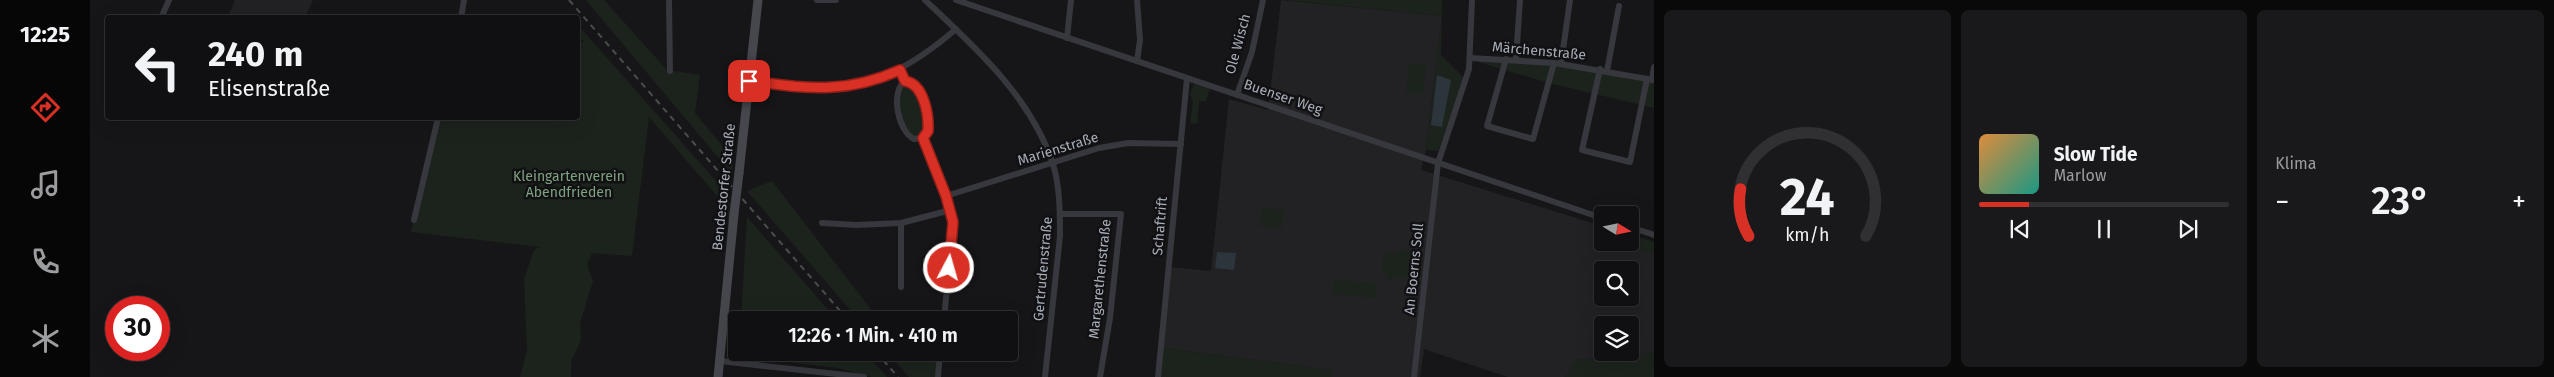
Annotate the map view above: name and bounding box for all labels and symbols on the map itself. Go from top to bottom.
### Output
street label: Ole Wisch [1222,12,1254,76]
street label: Märchenstraße [1491,38,1587,64]
pin [728,60,770,102]
street label: Buenser Weg [1241,76,1325,119]
street label: Bendestorfer Straße [709,123,739,251]
street label: Marienstraße [1015,129,1101,169]
park label: Kleingartenverein Abendfrieden [513,168,625,201]
street label: Schaftrift [1149,195,1171,256]
north arrow [1594,206,1639,251]
street label: Gertrudenstraße [1030,216,1056,322]
street label: Margarethenstraße [1085,218,1115,340]
street label: An Boerns Soll [1401,222,1427,316]
position arrow [922,241,974,293]
speed limit sign: 30 [105,296,170,361]

